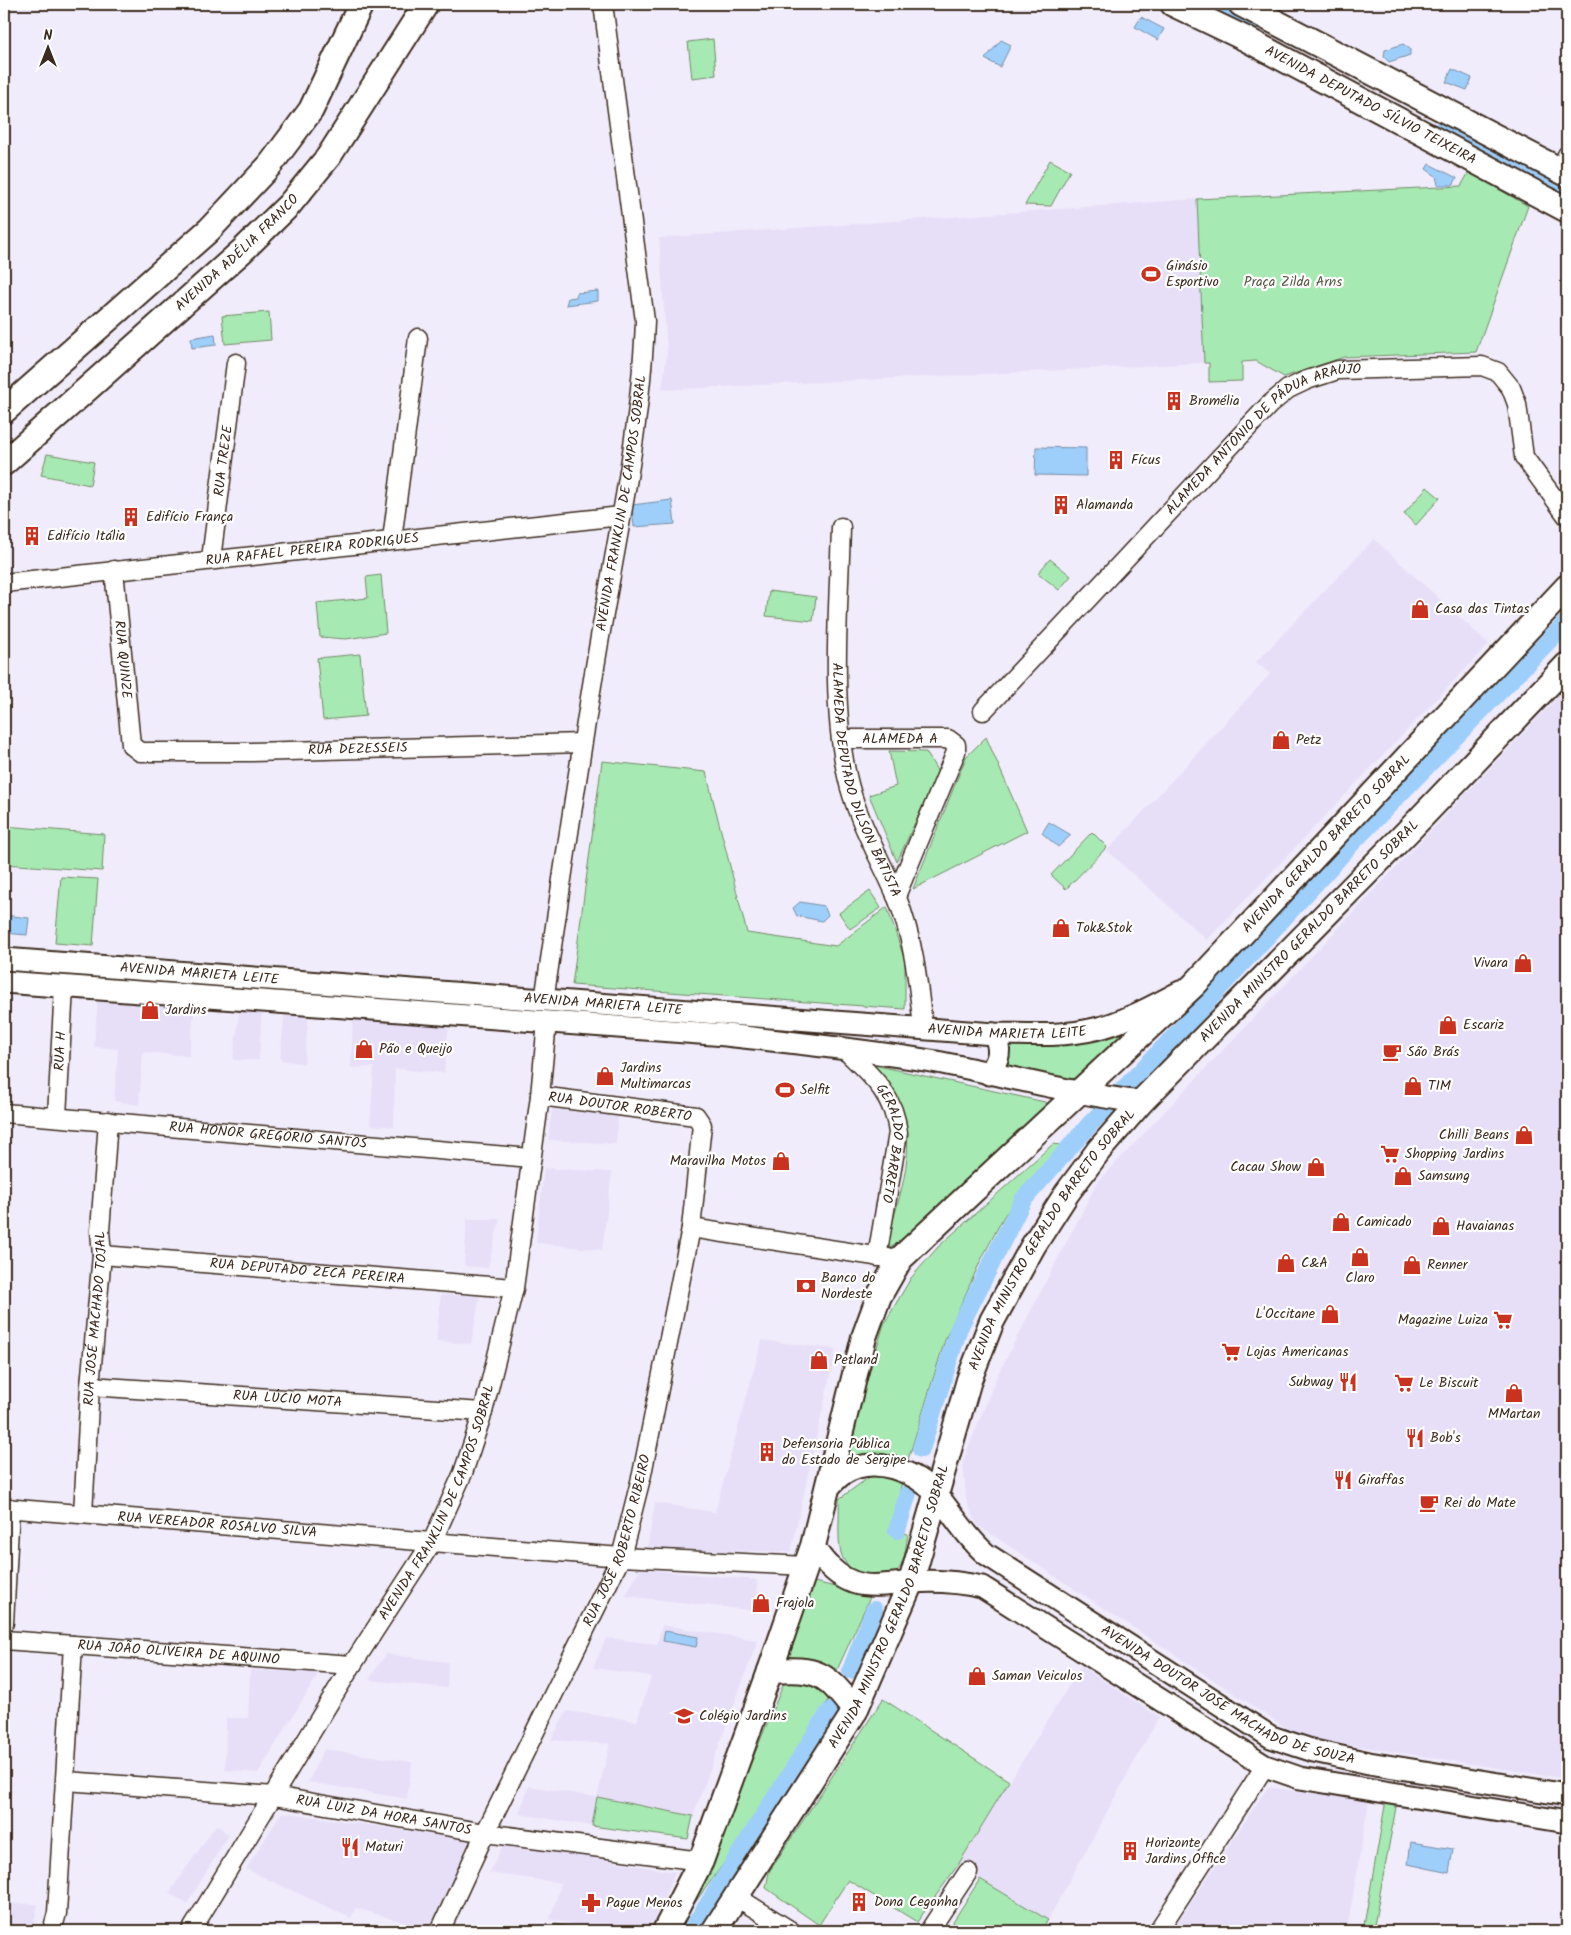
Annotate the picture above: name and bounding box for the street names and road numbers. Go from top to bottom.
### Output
street label: AVENIDA DEPUTADO SÍLVIO TEIXEIRA [1261,40,1480,171]
street label: AVENIDA ADÉLIA FRANCO [170,189,305,317]
street label: ALAMEDA ANTÔNIO DE PÁDUA ARAÚJO [1161,358,1362,520]
street label: AVENIDA FRANKLIN DE CAMPOS SOBRAL [590,374,652,633]
street label: RUA TREZE [208,423,239,498]
street label: RUA RAFAEL PEREIRA RODRIGUES [204,527,421,572]
street label: RUA QUINZE [108,619,138,701]
street label: ALAMEDA DEPUTADO DILSON BATISTA [826,663,907,901]
street label: ALAMEDA A [862,728,938,750]
street label: RUA DEZESSEIS [308,737,408,761]
street label: AVENIDA GERALDO BARRETO SOBRAL [1237,749,1416,938]
street label: AVENIDA MINISTRO GERALDO BARRETO SOBRAL [1194,815,1424,1048]
street label: AVENIDA MARIETA LEITE [119,957,280,991]
street label: AVENIDA MARIETA LEITE [523,987,684,1021]
street label: AVENIDA MARIETA LEITE [927,1018,1089,1046]
street label: RUA H [48,1030,73,1072]
street label: GERALDO BARRETO [870,1079,909,1205]
street label: RUA DOUTOR ROBERTO [547,1086,694,1128]
street label: AVENIDA MINISTRO GERALDO BARRETO SOBRAL [963,1104,1141,1373]
street label: RUA HONOR GREGÓRIO SANTOS [168,1116,368,1155]
street label: RUA JOSÉ MACHADO TOJAL [78,1230,113,1406]
street label: RUA DEPUTADO ZECA PEREIRA [209,1253,406,1290]
street label: AVENIDA FRANKLIN DE CAMPOS SOBRAL [373,1382,501,1625]
street label: RUA LÚCIO MOTA [232,1384,343,1414]
street label: RUA JOSÉ ROBERTO RIBEIRO [577,1452,657,1630]
street label: AVENIDA MINISTRO GERALDO BARRETO SOBRAL [823,1462,955,1753]
street label: RUA VEREADOR ROSALVO SILVA [117,1506,318,1544]
street label: AVENIDA DOUTOR JOSÉ MACHADO DE SOUZA [1096,1619,1357,1771]
street label: RUA JOÃO OLIVEIRA DE AQUINO [77,1634,281,1671]
street label: RUA LUIZ DA HORA SANTOS [294,1789,474,1842]

